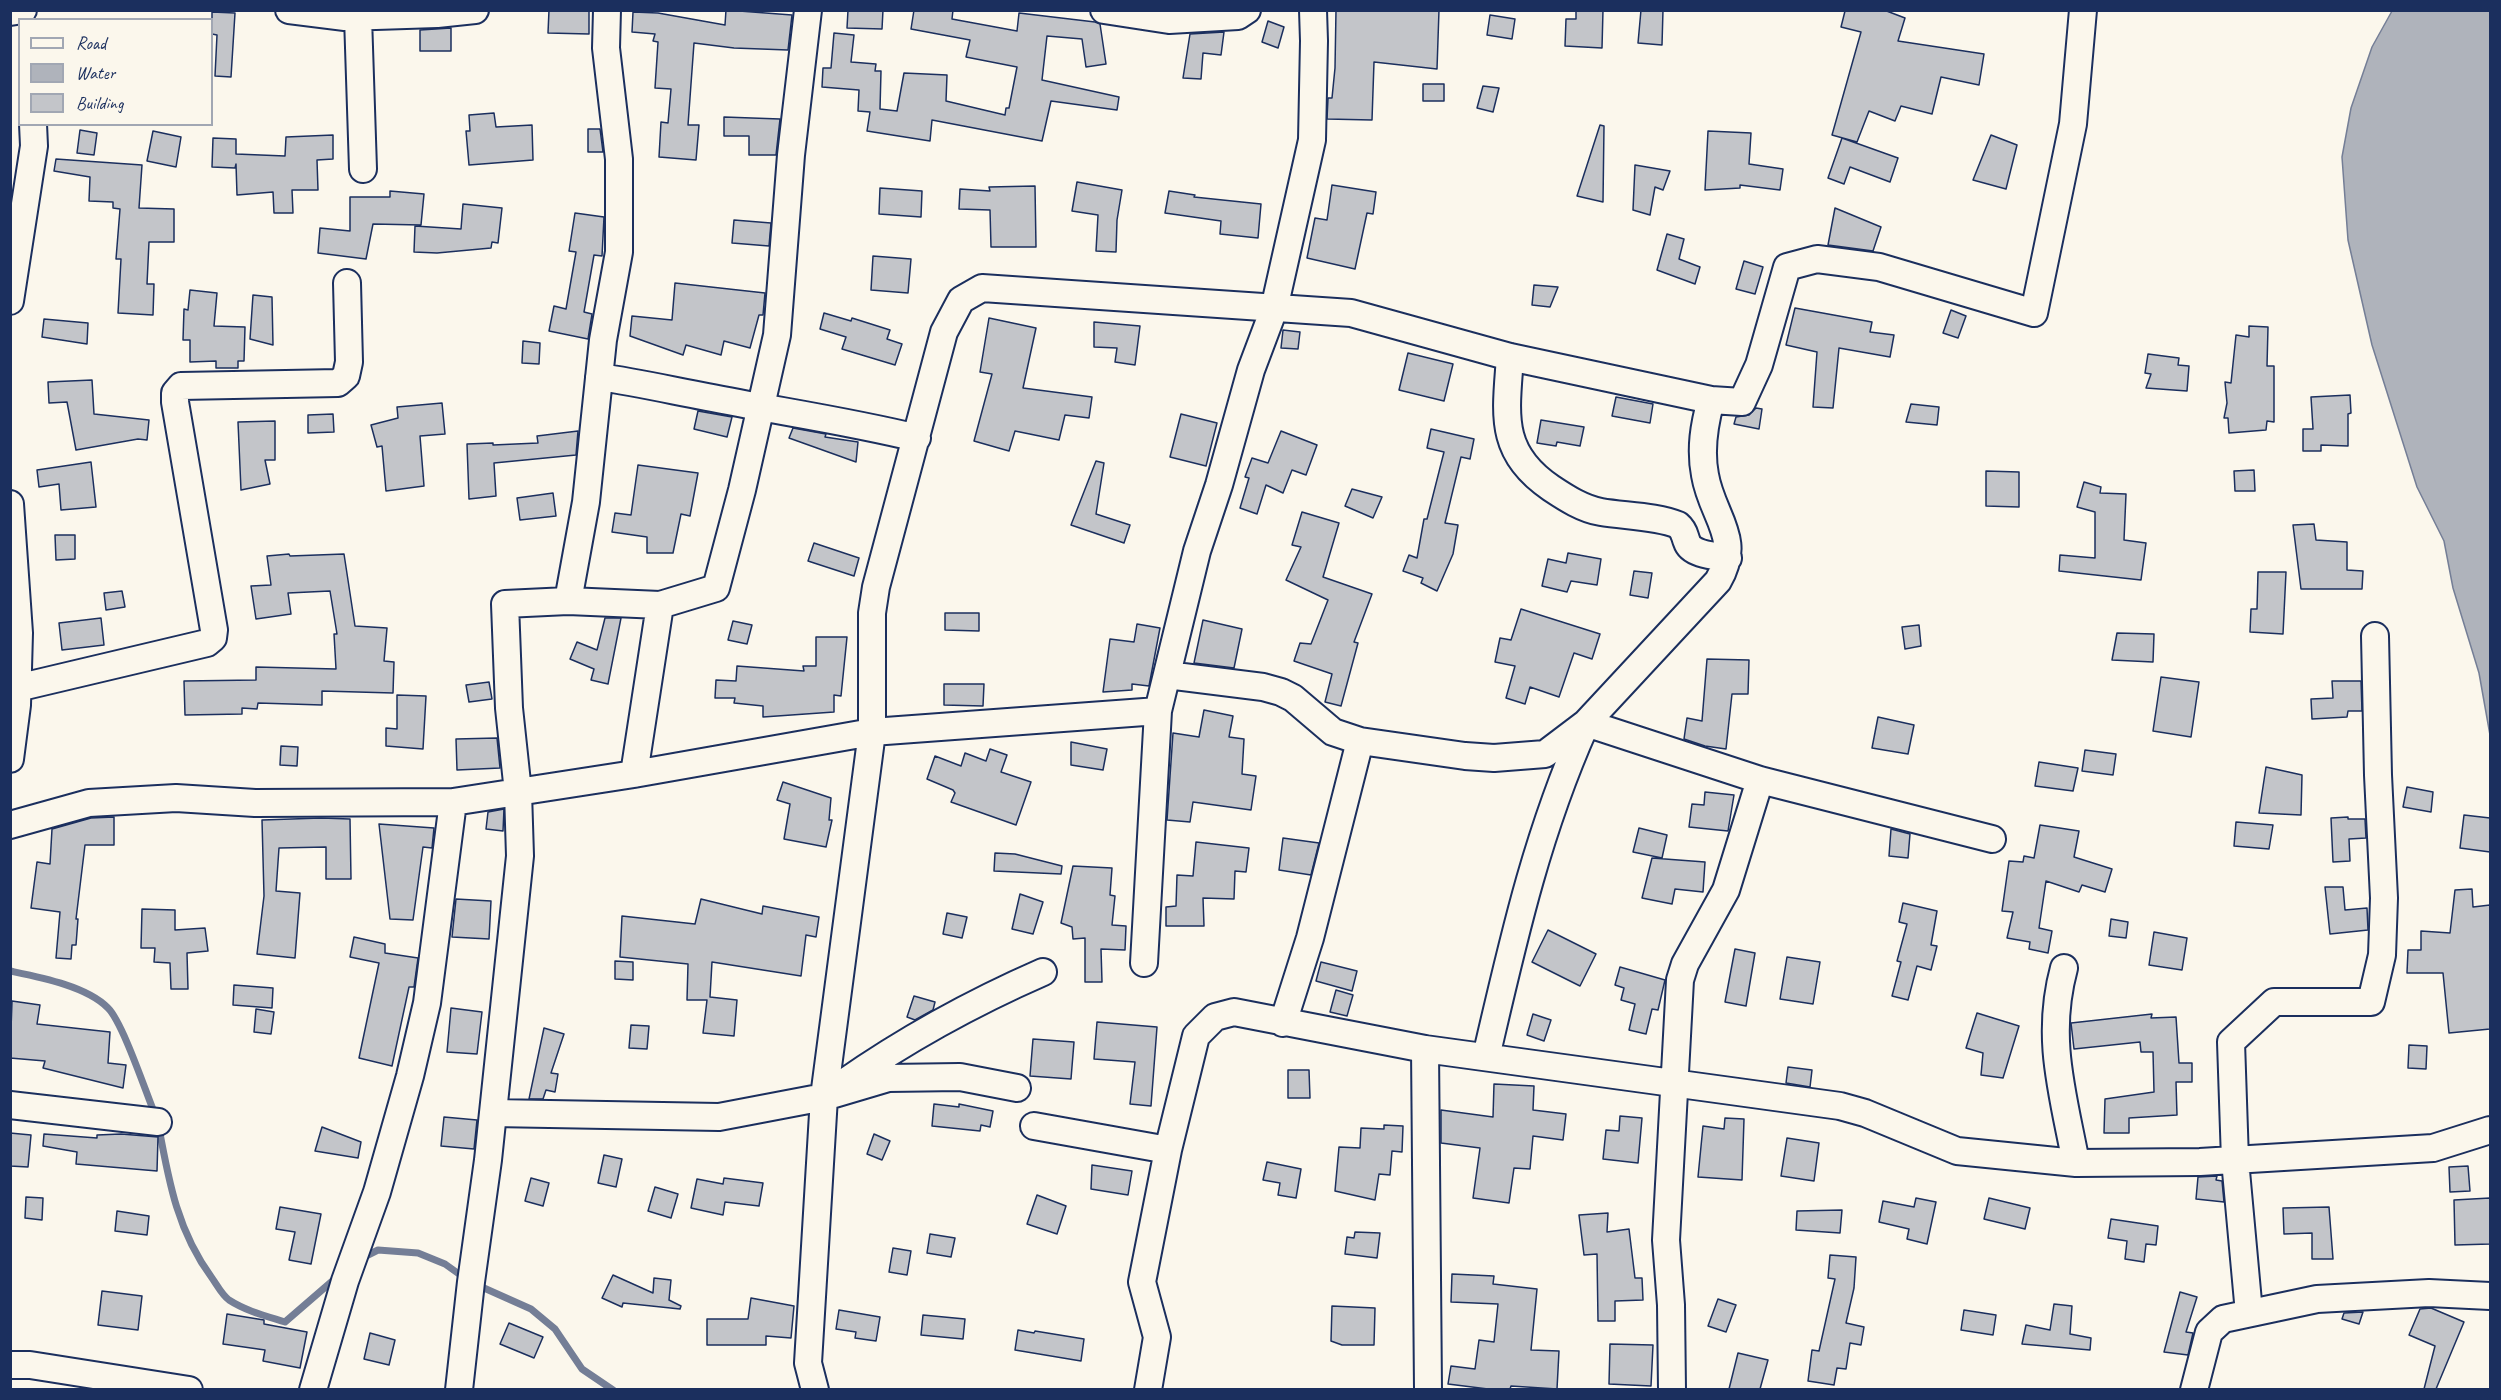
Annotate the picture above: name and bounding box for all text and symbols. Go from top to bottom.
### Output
legend [18,18,213,126]
text: Road [76,32,106,54]
text: Water [76,62,115,84]
text: Building [76,92,123,114]

